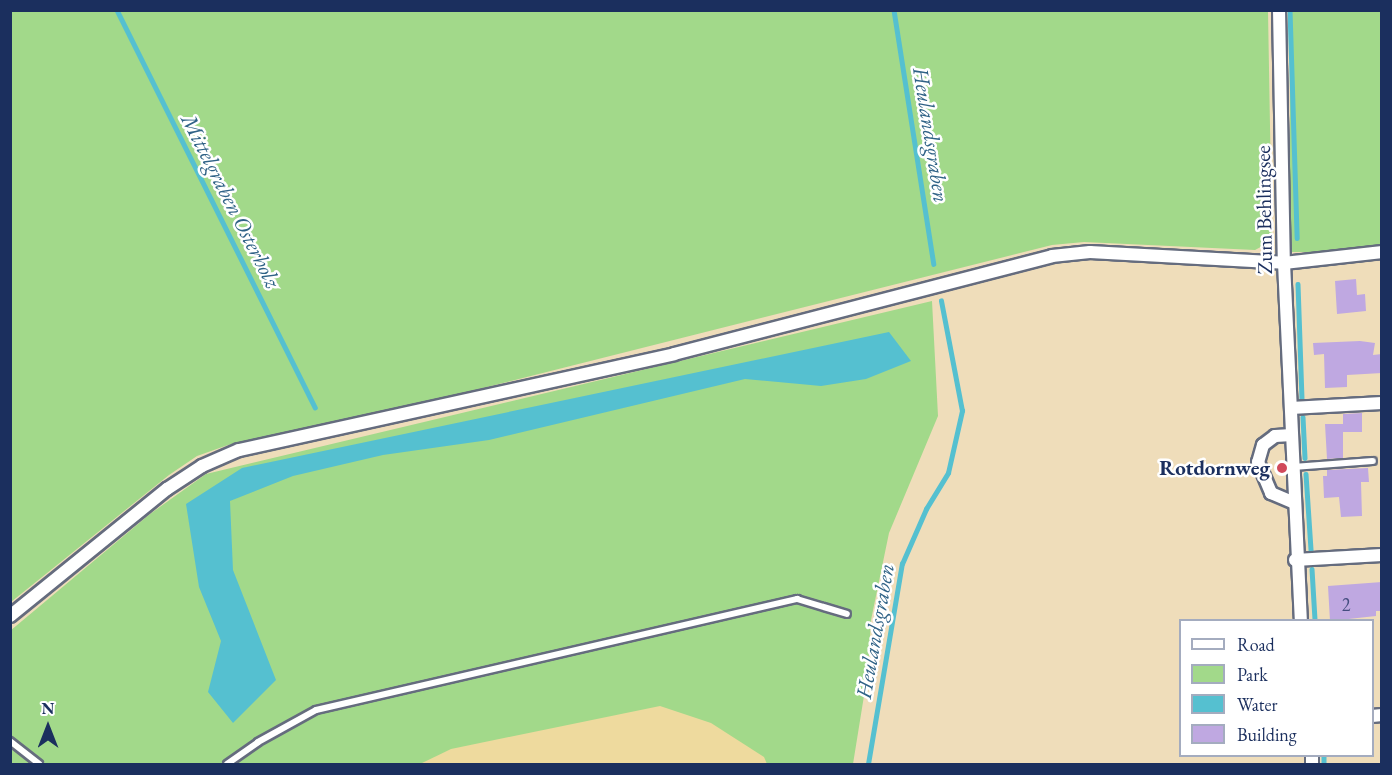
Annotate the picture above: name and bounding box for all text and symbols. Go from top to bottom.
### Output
water label: Heulandsgraben [907,66,955,204]
water label: Mittelgraben Osterholz [176,109,286,293]
street label: Zum Behlingsee [1250,145,1278,275]
place label: Rotdornweg [1159,455,1270,481]
marker: Rotdornweg [1275,461,1289,475]
water label: Heulandsgraben [850,562,900,700]
house number: 2 [1342,594,1350,616]
legend [1179,619,1374,757]
text: Road [1237,633,1275,656]
text: Park [1237,663,1268,686]
text: Water [1237,693,1278,716]
north arrow [18,697,78,757]
text: N [42,698,54,719]
text: Building [1237,723,1297,746]

